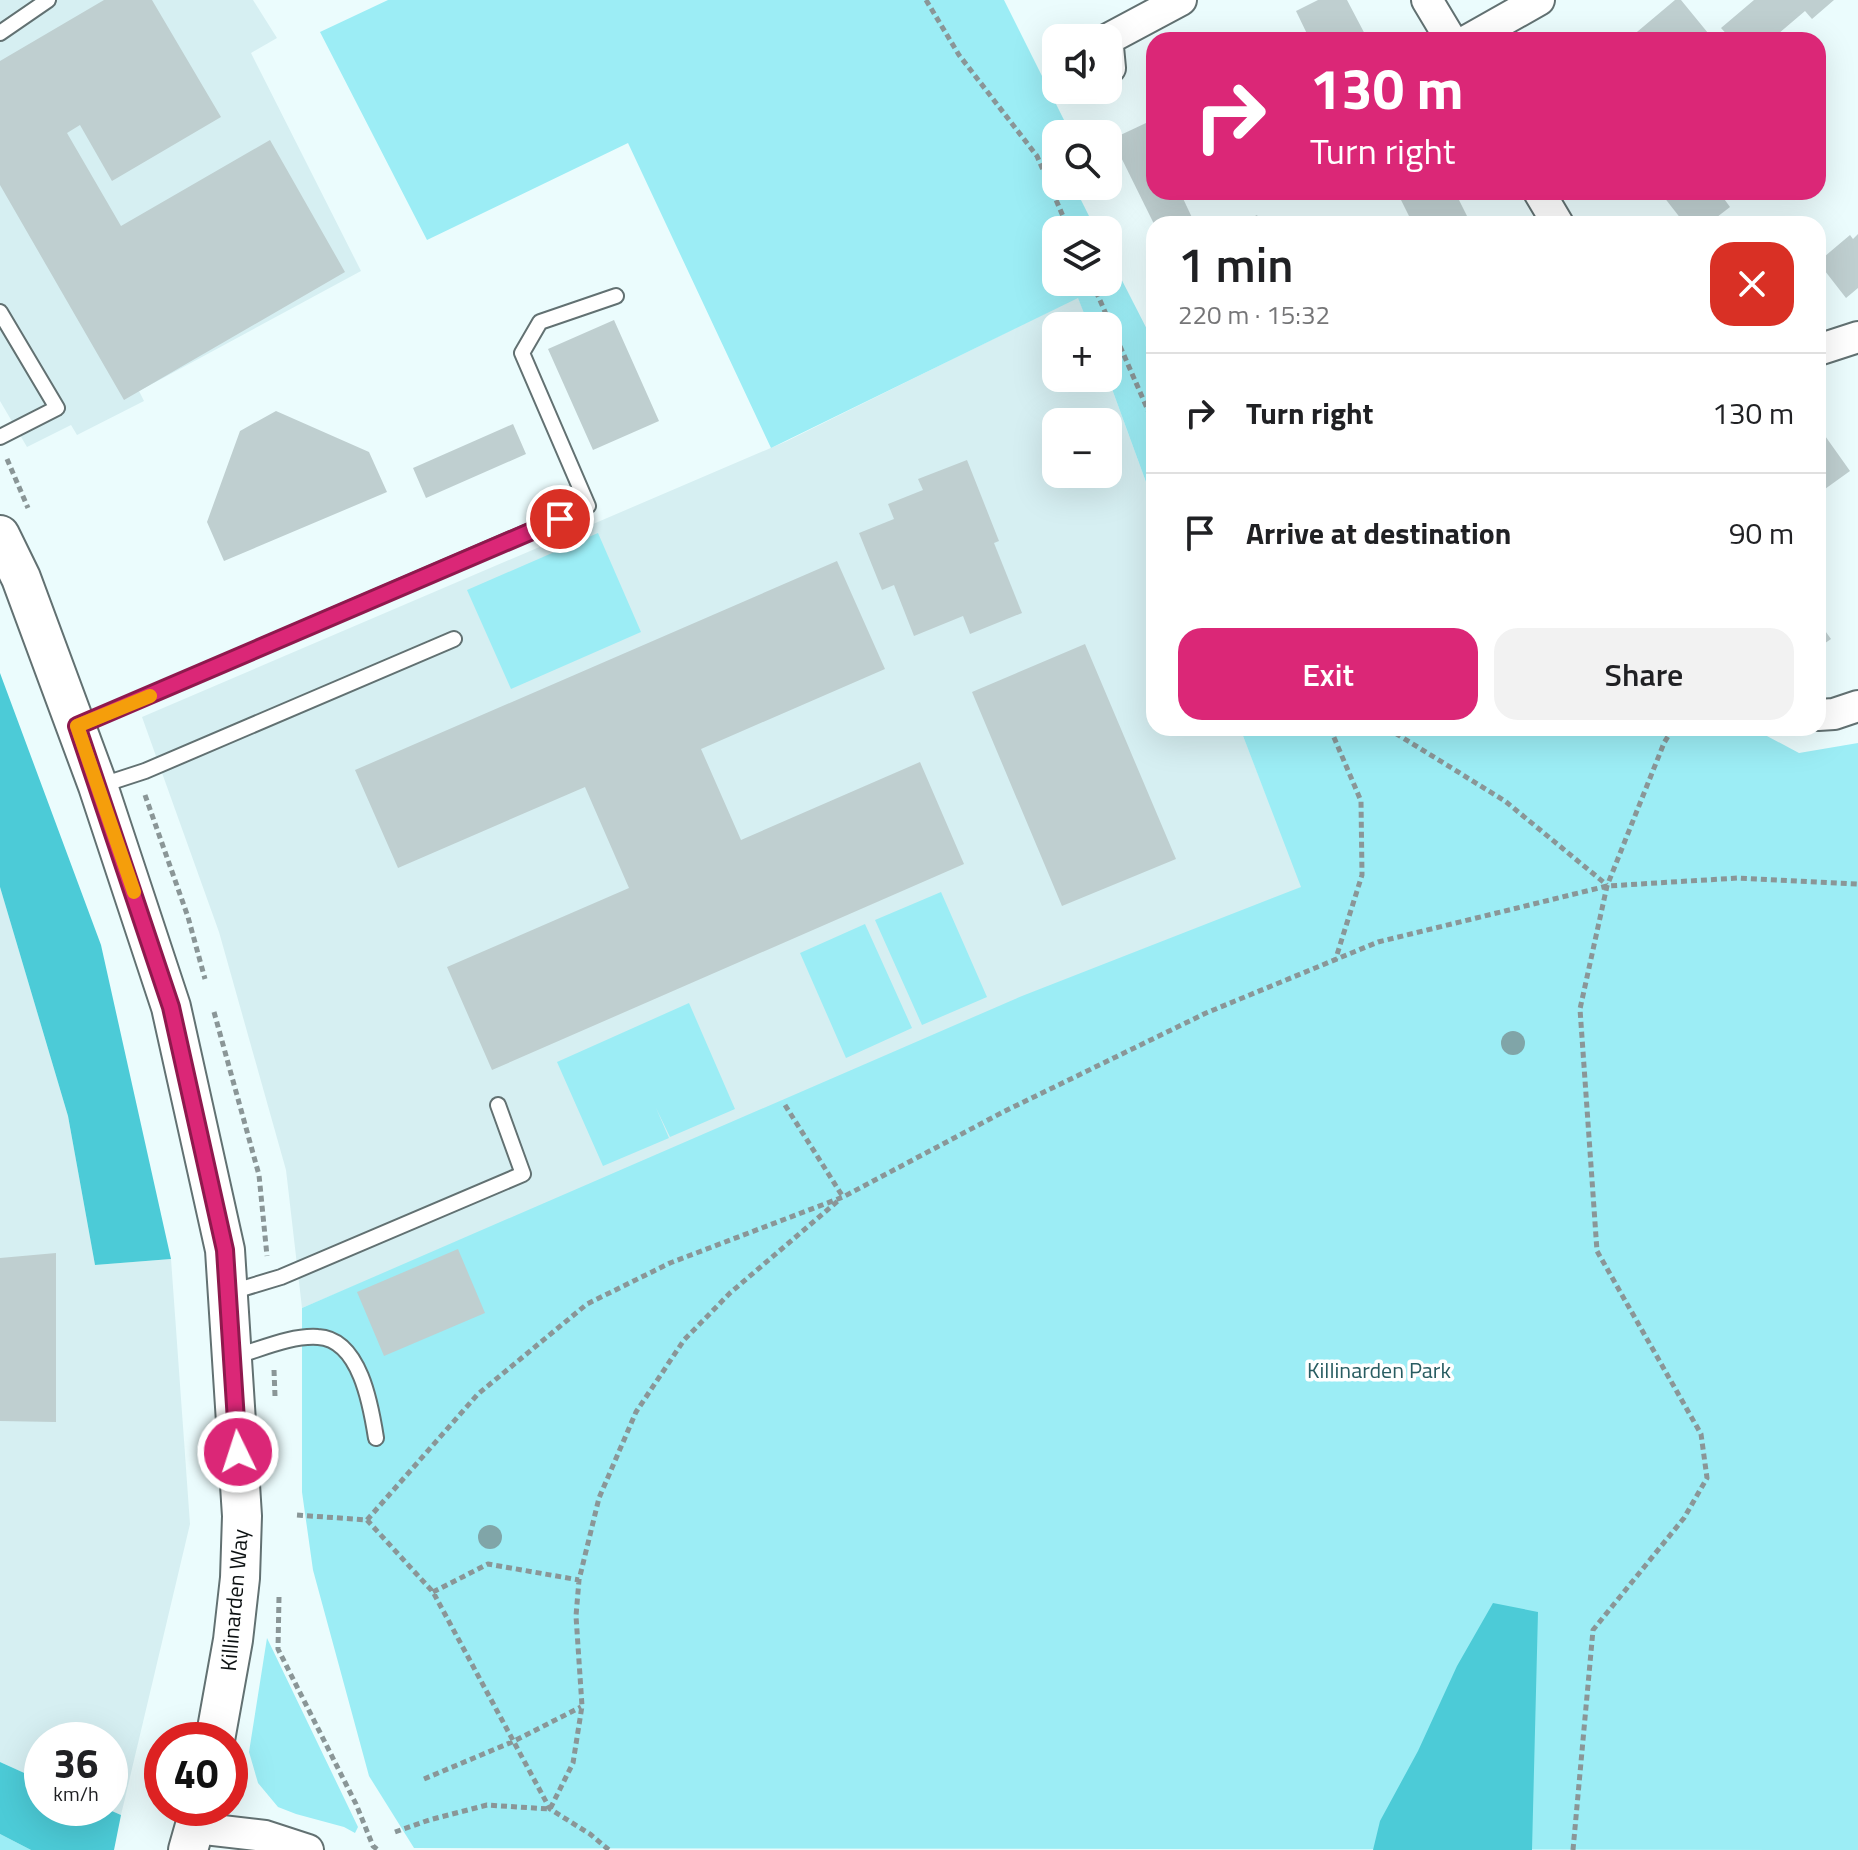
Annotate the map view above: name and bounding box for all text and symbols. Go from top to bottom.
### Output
map controls [1042,24,1122,488]
button: sound [1042,24,1122,104]
text: 130 m [1310,46,1463,131]
icon: right [1178,64,1282,168]
button: search [1042,120,1122,200]
text: Turn right [1310,123,1455,178]
button: layers [1042,216,1122,296]
text: 1 min [1178,228,1293,301]
button: close [1710,242,1794,326]
text: 220 m · 15:32 [1178,295,1330,334]
button: + [1042,312,1122,392]
text: Turn right [1246,390,1374,436]
text: 130 m [1712,390,1794,436]
icon: right [1178,391,1222,435]
button: − [1042,408,1122,488]
pin [526,485,594,553]
icon: arrive [538,497,582,541]
text: Arrive at destination [1246,510,1511,556]
text: 90 m [1729,510,1794,556]
icon: arrive [1178,511,1222,555]
button: Exit [1178,628,1478,720]
button: Share [1494,628,1794,720]
park label: Killinarden Park [1307,1353,1451,1387]
position arrow [196,1410,280,1494]
street label: Killinarden Way [211,1527,257,1673]
speed limit sign: 40 [144,1722,248,1826]
text: 36 [54,1733,98,1794]
text: km/h [53,1778,99,1809]

